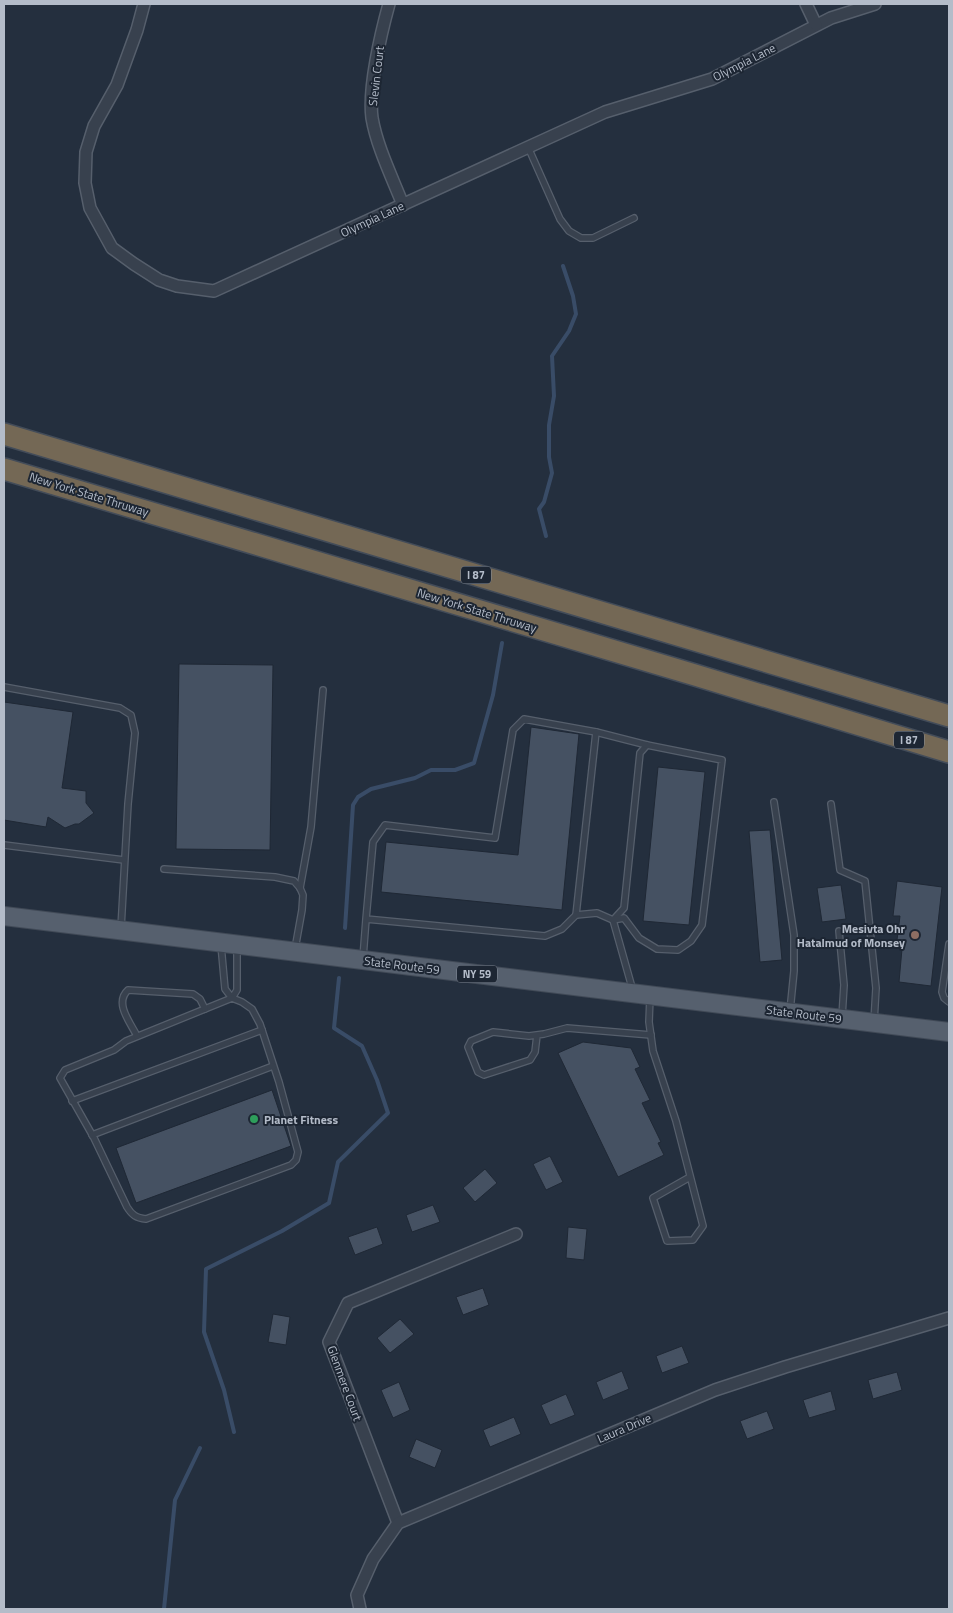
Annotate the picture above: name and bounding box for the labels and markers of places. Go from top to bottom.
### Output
place label: Mesivta Ohr Hatalmud of Monsey [797,919,906,952]
marker: Mesivta Ohr Hatalmud of Monsey [909,929,921,941]
place label: Planet Fitness [264,1110,338,1129]
marker: Planet Fitness [248,1113,260,1125]

